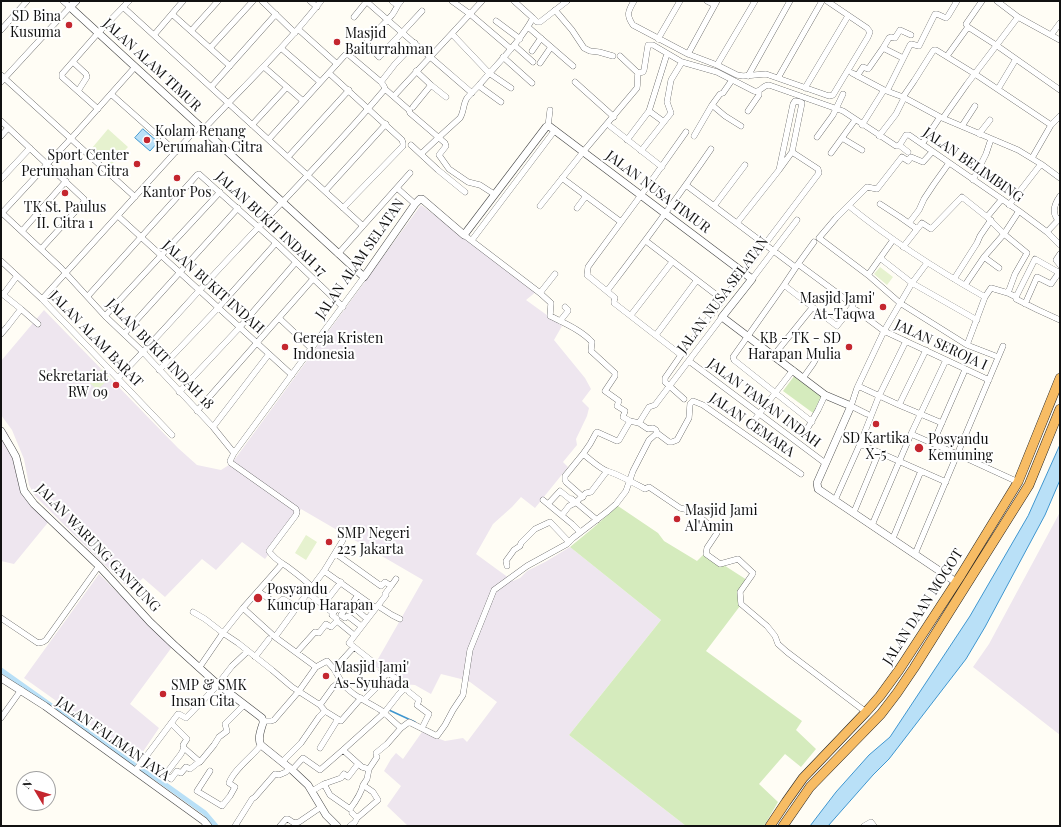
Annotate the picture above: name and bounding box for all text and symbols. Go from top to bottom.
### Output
place label: SD Bina Kusuma [10,9,61,42]
street label: JALAN ALAM TIMUR [99,15,205,115]
marker: SD Bina Kusuma [64,20,74,30]
place label: Masjid Baiturrahman [345,26,433,58]
marker: Masjid Baiturrahman [332,37,342,47]
place label: Kolam Renang Perumahan Citra [155,124,263,156]
street label: JALAN BELIMBING [920,124,1026,206]
marker: Kolam Renang Perumahan Citra [142,135,152,145]
street label: JALAN NUSA TIMUR [602,147,714,237]
place label: Sport Center Perumahan Citra [21,148,129,180]
marker: Sport Center Perumahan Citra [132,159,142,169]
street label: JALAN BUKIT INDAH 17 [212,168,330,280]
marker: Kantor Pos [172,173,182,183]
place label: Kantor Pos [143,185,211,201]
marker: TK St. Paulus II. Citra 1 [60,188,70,198]
street label: JALAN ALAM SELATAN [312,196,408,322]
place label: TK St. Paulus II. Citra 1 [24,200,106,232]
street label: JALAN NUSA SELATAN [674,234,772,356]
street label: JALAN BUKIT INDAH [159,237,267,337]
street label: JALAN ALAM BARAT [46,287,146,391]
place label: Masjid Jami' At-Taqwa [800,291,875,324]
street label: JALAN BUKIT INDAH 18 [103,295,217,413]
marker: Masjid Jami' At-Taqwa [878,302,888,312]
street label: JALAN SEROJA I [892,316,990,374]
place label: Gereja Kristen Indonesia [293,331,383,364]
place label: KB - TK - SD Harapan Mulia [748,331,841,364]
marker: Gereja Kristen Indonesia [280,342,290,352]
marker: KB - TK - SD Harapan Mulia [844,342,854,352]
street label: JALAN TAMAN INDAH [704,355,824,451]
place label: Sekretariat RW 09 [38,369,108,402]
marker: Sekretariat RW 09 [111,380,121,390]
street label: JALAN CEMARA [706,389,798,461]
marker: SD Kartika X-5 [871,419,881,429]
place label: SD Kartika X-5 [842,431,910,464]
place label: Posyandu Kemuning [928,432,993,464]
marker: Posyandu Kemuning [913,442,925,454]
street label: JALAN WARUNG GANTUNG [32,481,164,615]
place label: Masjid Jami Al'Amin [685,503,758,536]
marker: Masjid Jami Al'Amin [672,514,682,524]
place label: SMP Negeri 225 Jakarta [337,526,410,558]
marker: SMP Negeri 225 Jakarta [324,537,334,547]
street label: JALAN DAAN MOGOT [879,546,967,668]
place label: Posyandu Kuncup Harapan [267,582,373,614]
marker: Posyandu Kuncup Harapan [252,592,264,604]
place label: Masjid Jami' As-Syuhada [334,660,409,692]
marker: Masjid Jami' As-Syuhada [321,671,331,681]
place label: SMP & SMK Insan Cita [171,678,247,710]
marker: SMP & SMK Insan Cita [158,689,168,699]
street label: JALAN FALIMAN JAYA [53,693,173,785]
north arrow [16,771,56,811]
text: N [19,776,35,792]

